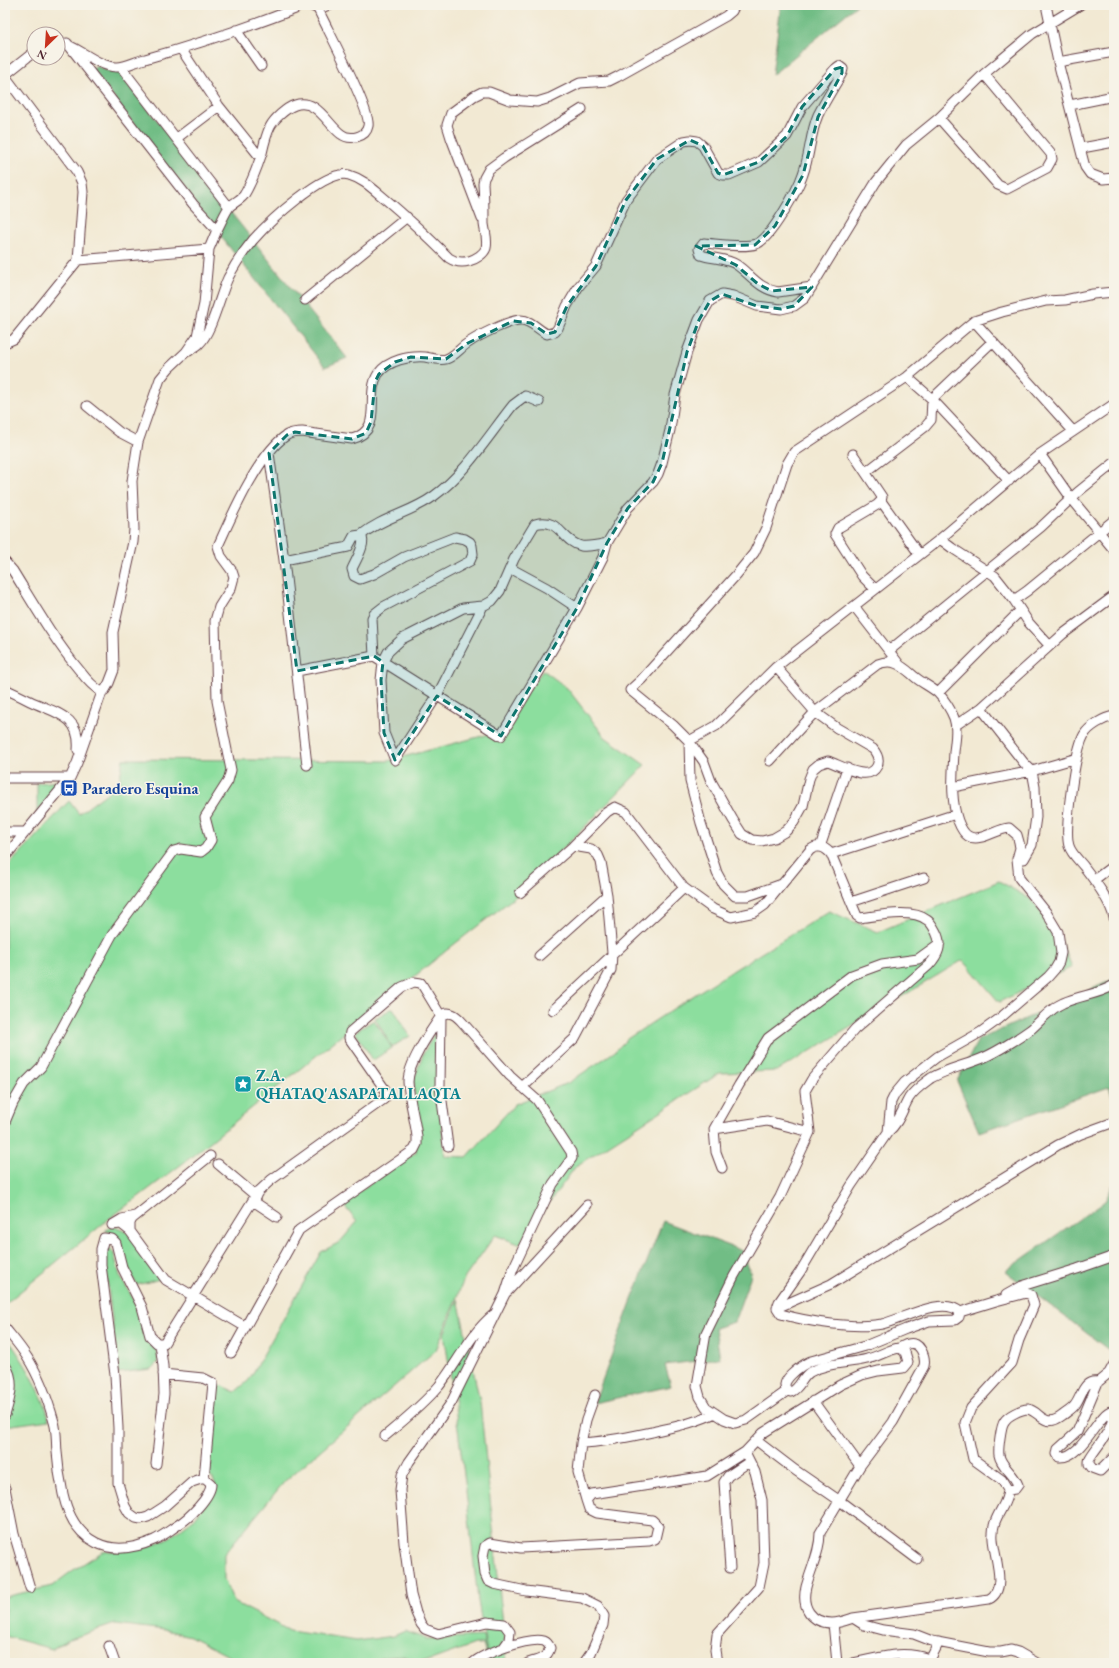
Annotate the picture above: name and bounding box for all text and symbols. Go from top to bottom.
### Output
north arrow [26,26,66,66]
text: N [35,47,49,63]
bus stop icon: Paradero Esquina [59,778,79,798]
place label: Paradero Esquina [82,778,200,799]
place label: Z.A. QHATAQ'ASAPATALLAQTA [256,1065,462,1104]
place icon: Z.A. QHATAQ'ASAPATALLAQTA [233,1074,253,1094]

